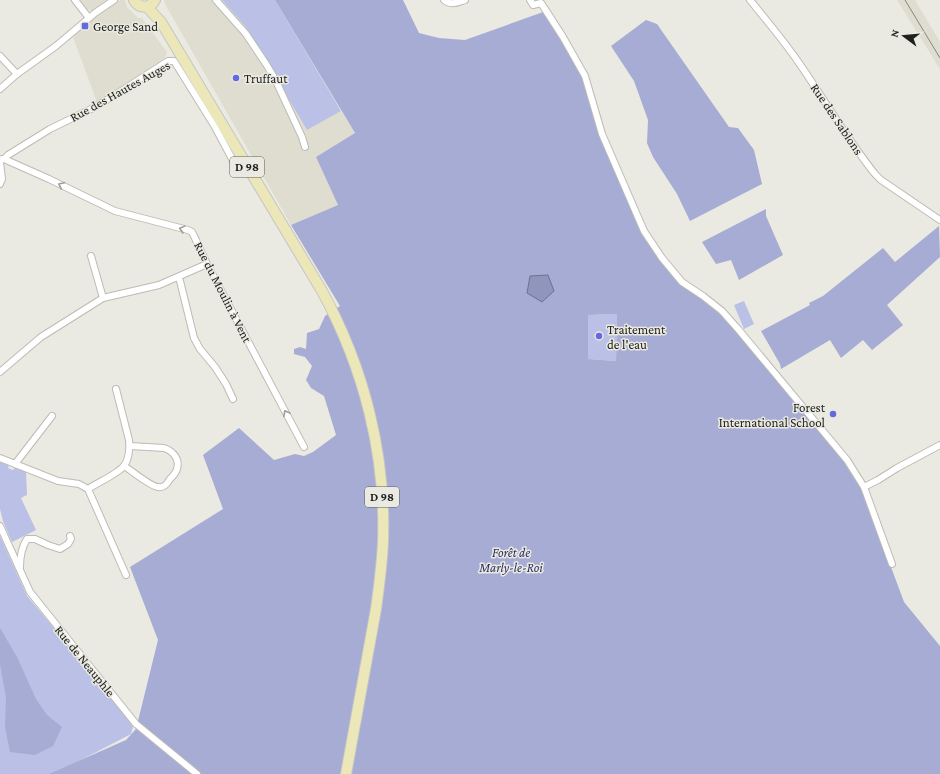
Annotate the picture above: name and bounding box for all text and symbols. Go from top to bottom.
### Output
north arrow [884,16,924,56]
place label: George Sand [93,19,158,34]
marker: George Sand [80,21,90,31]
text: N [888,28,901,39]
street label: Rue des Hautes Auges [67,57,173,125]
place label: Truffaut [244,71,288,86]
marker: Truffaut [231,73,241,83]
street label: Rue des Sablons [808,80,866,158]
road number: D 98 [230,157,264,177]
one-way arrow [57,182,65,190]
one-way arrow [179,225,186,234]
street label: Rue du Moulin à Vent [191,239,255,345]
place label: Traitement de l'eau [607,322,666,352]
marker: Traitement de l'eau [594,331,604,341]
place label: Forest International School [719,400,826,430]
marker: Forest International School [828,409,838,419]
one-way arrow [283,410,290,417]
road number: D 98 [365,487,399,507]
park label: Forêt de Marly-le-Roi [478,545,543,575]
street label: Rue de Neauphle [52,622,118,700]

